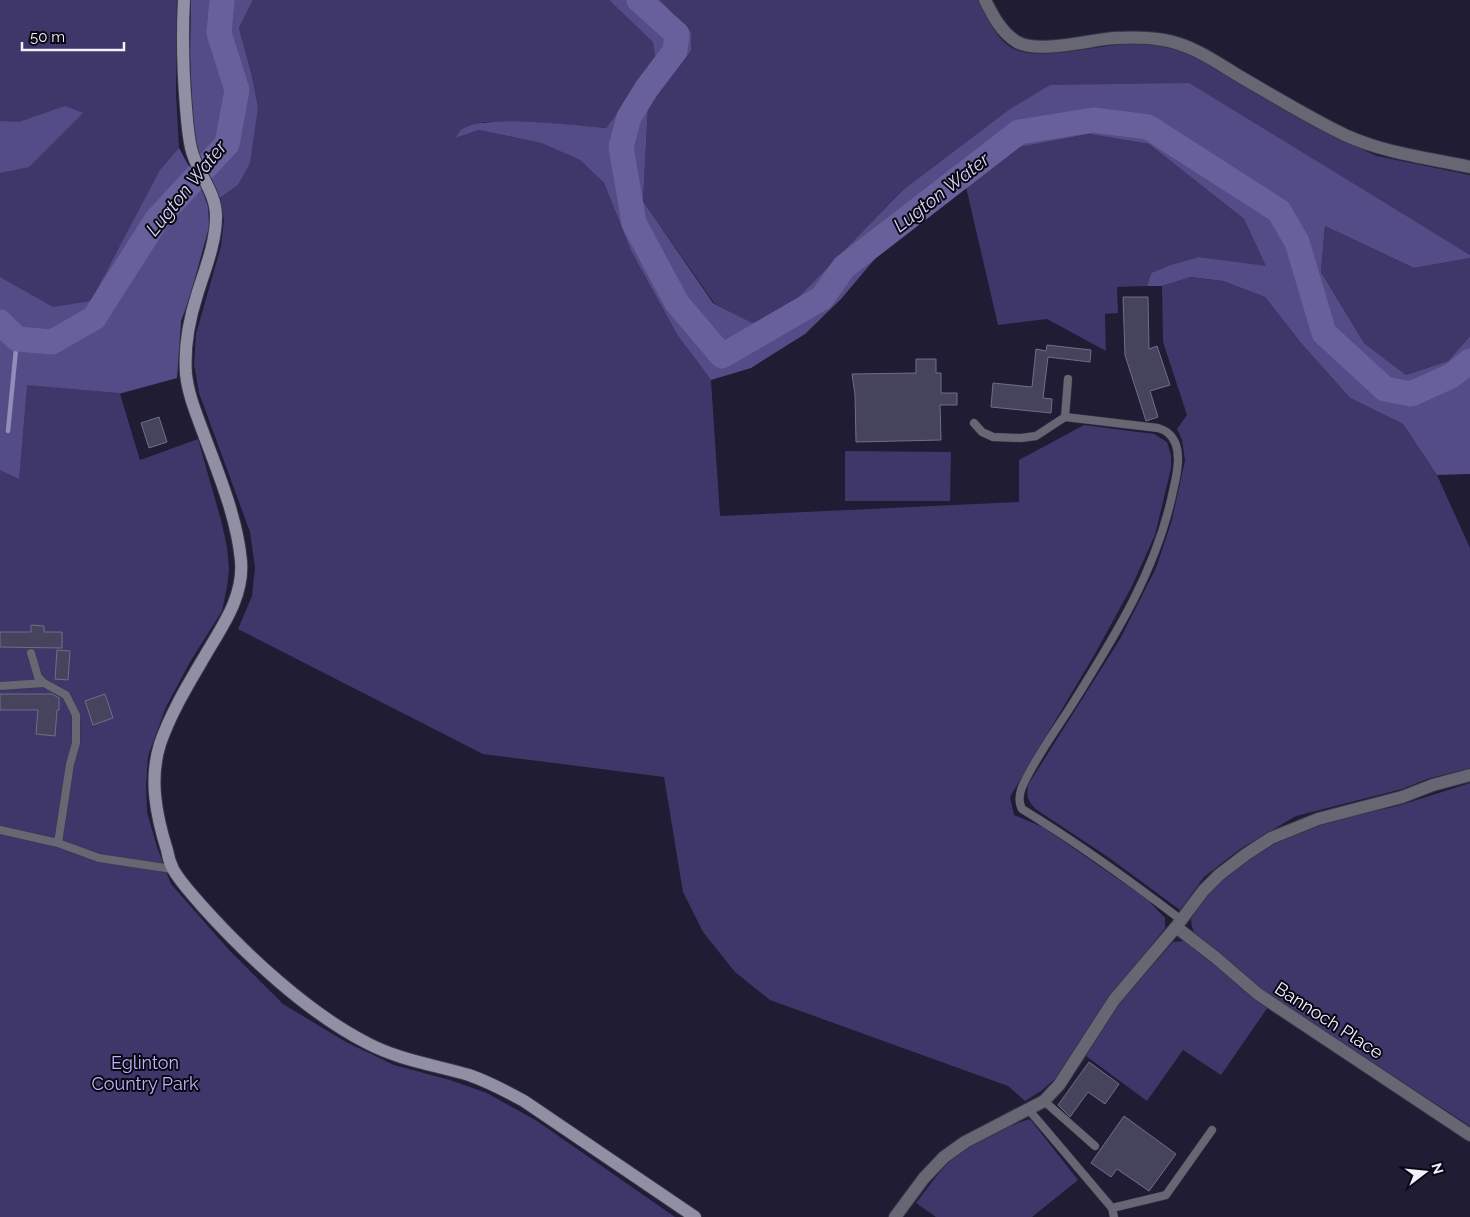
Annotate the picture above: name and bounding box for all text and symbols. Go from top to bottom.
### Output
scale bar [22,20,125,52]
text: 50 m [30,28,65,46]
water label: Lugton Water [141,135,232,240]
water label: Lugton Water [889,147,995,236]
street label: Bannoch Place [1271,977,1387,1063]
park label: Eglinton Country Park [91,1052,199,1094]
north arrow [1400,1147,1450,1197]
text: N [1428,1161,1447,1176]

